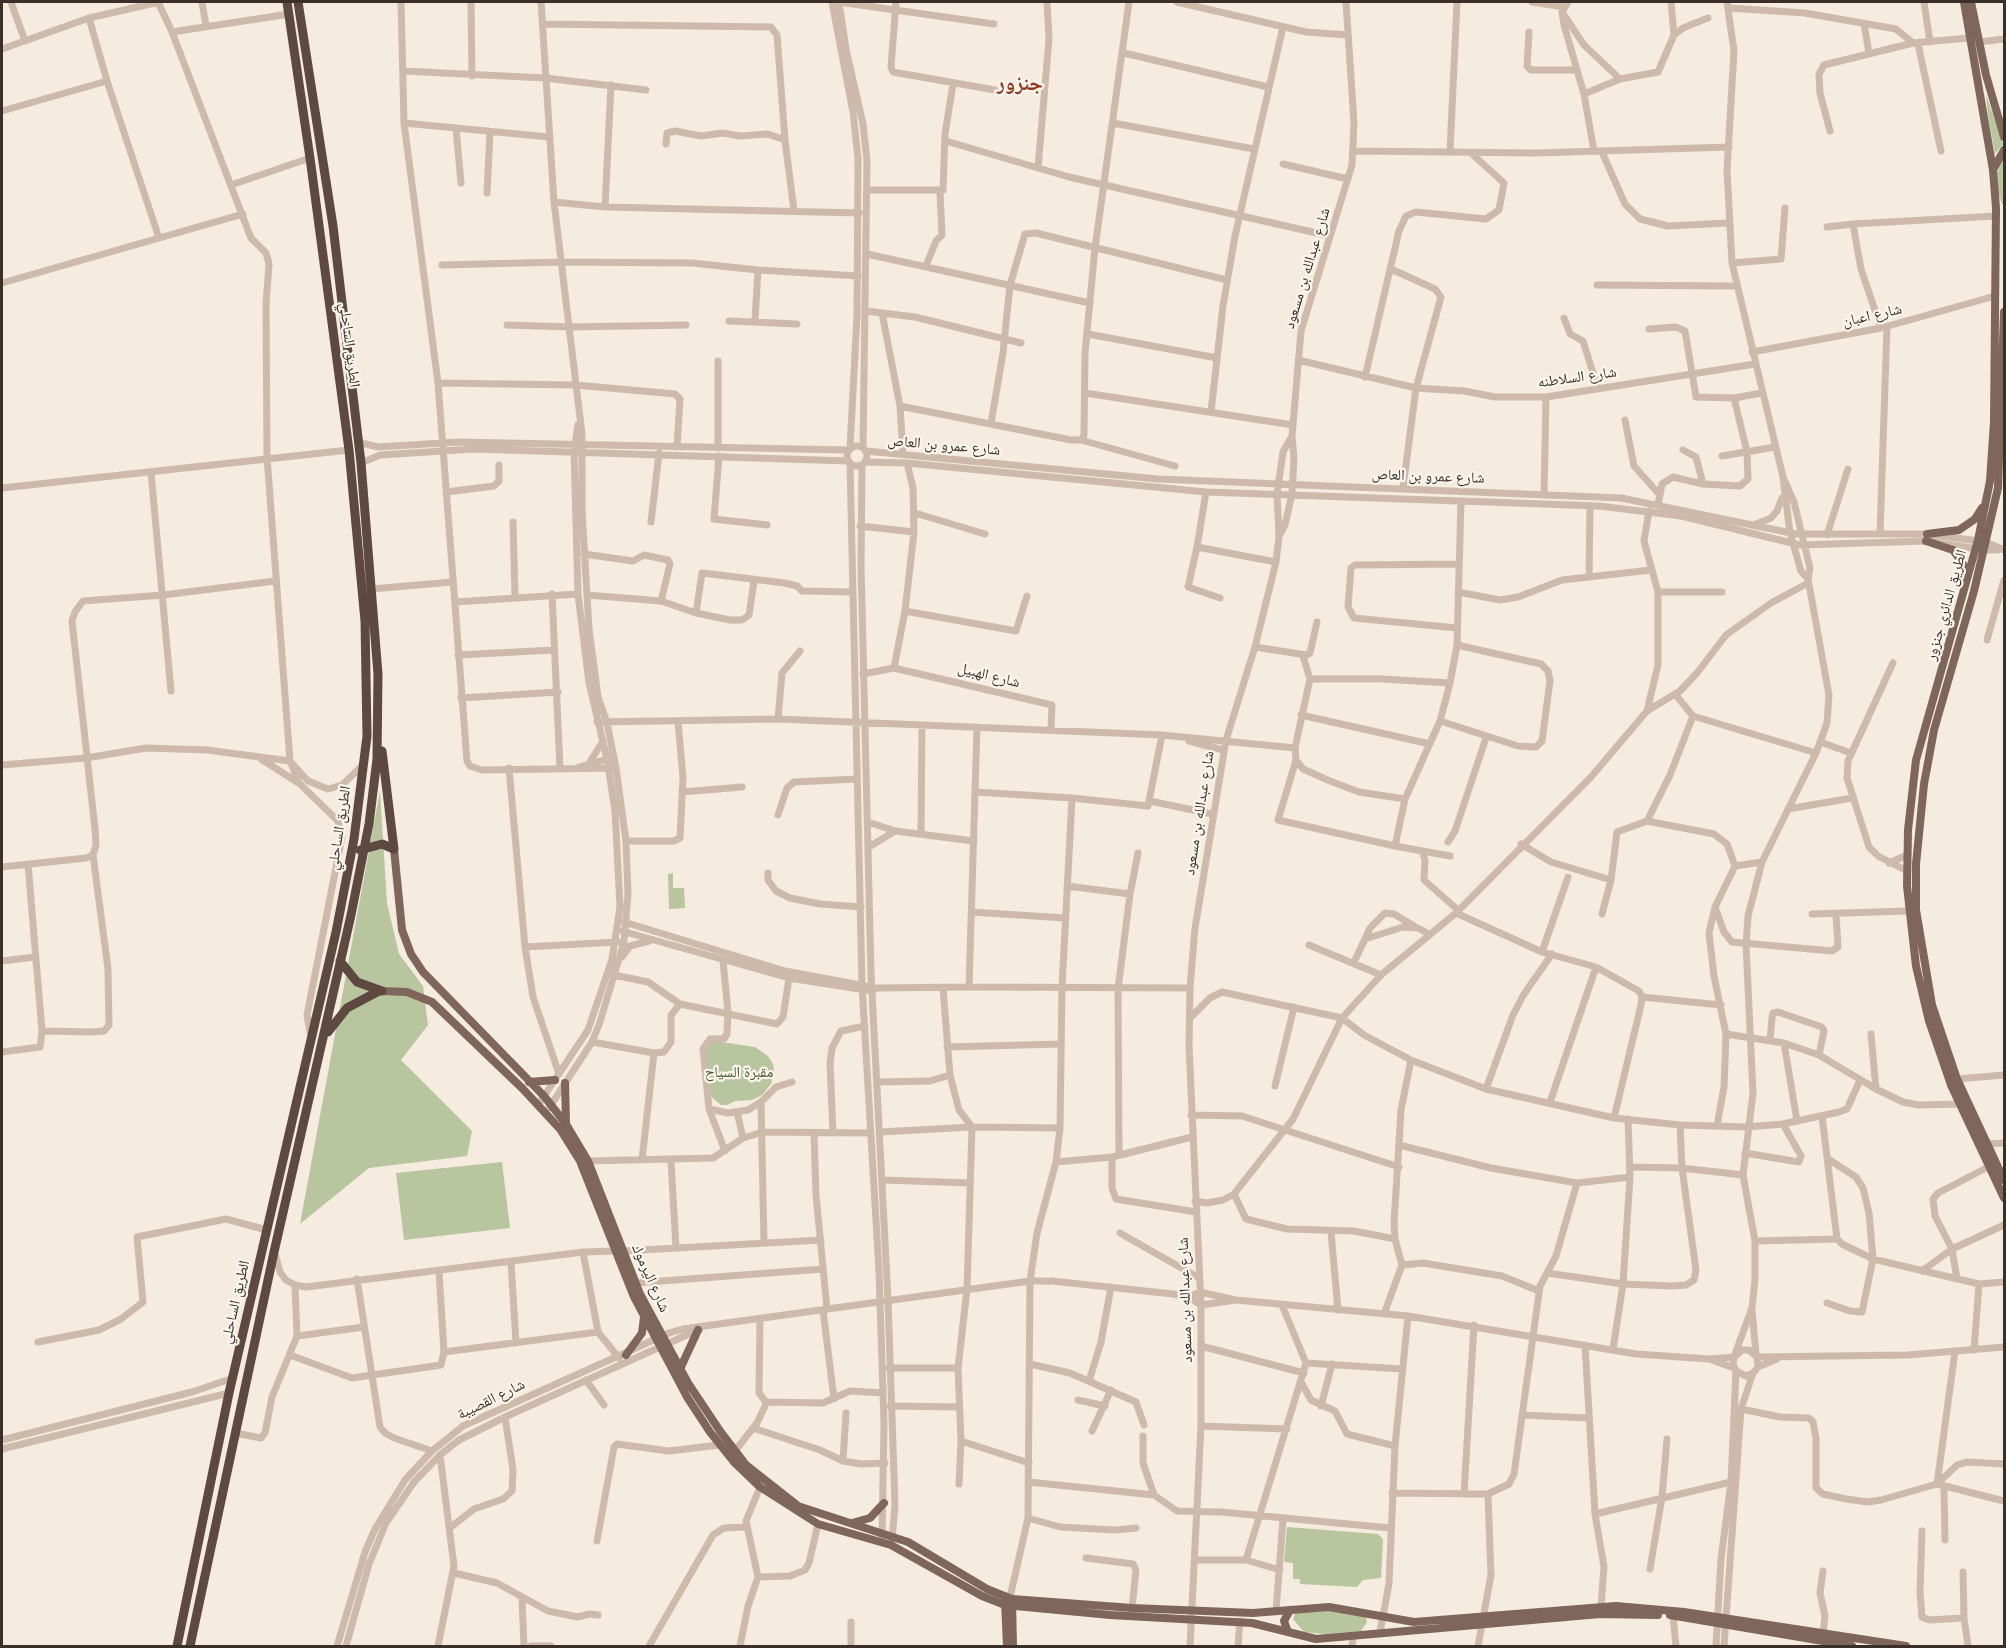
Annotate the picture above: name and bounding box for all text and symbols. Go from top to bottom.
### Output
district label: جنزور [997,70,1043,96]
street label: شارع عبدالله بن مسعود [1280,205,1334,331]
street label: شارع اعبان [1841,299,1903,331]
street label: الطريق الساحلي [336,302,364,388]
street label: شارع السلاطنه [1537,363,1617,391]
street label: شارع عمرو بن العاص [887,431,1001,459]
street label: شارع عمرو بن العاص [1371,465,1485,487]
street label: الطريق الدائري جنزور [1922,548,1970,662]
street label: شارع الهبيل [956,659,1022,691]
street label: شارع عبدالله بن مسعود [1180,750,1218,876]
street label: الطريق الساحلي [323,785,355,871]
park label: مقبرة السياح [705,1063,773,1081]
street label: شارع عبدالله بن مسعود [1174,1237,1196,1363]
street label: شارع اليرموك [628,1241,674,1315]
street label: الطريق الساحلي [217,1259,253,1345]
street label: شارع القصيبة [454,1375,528,1423]

